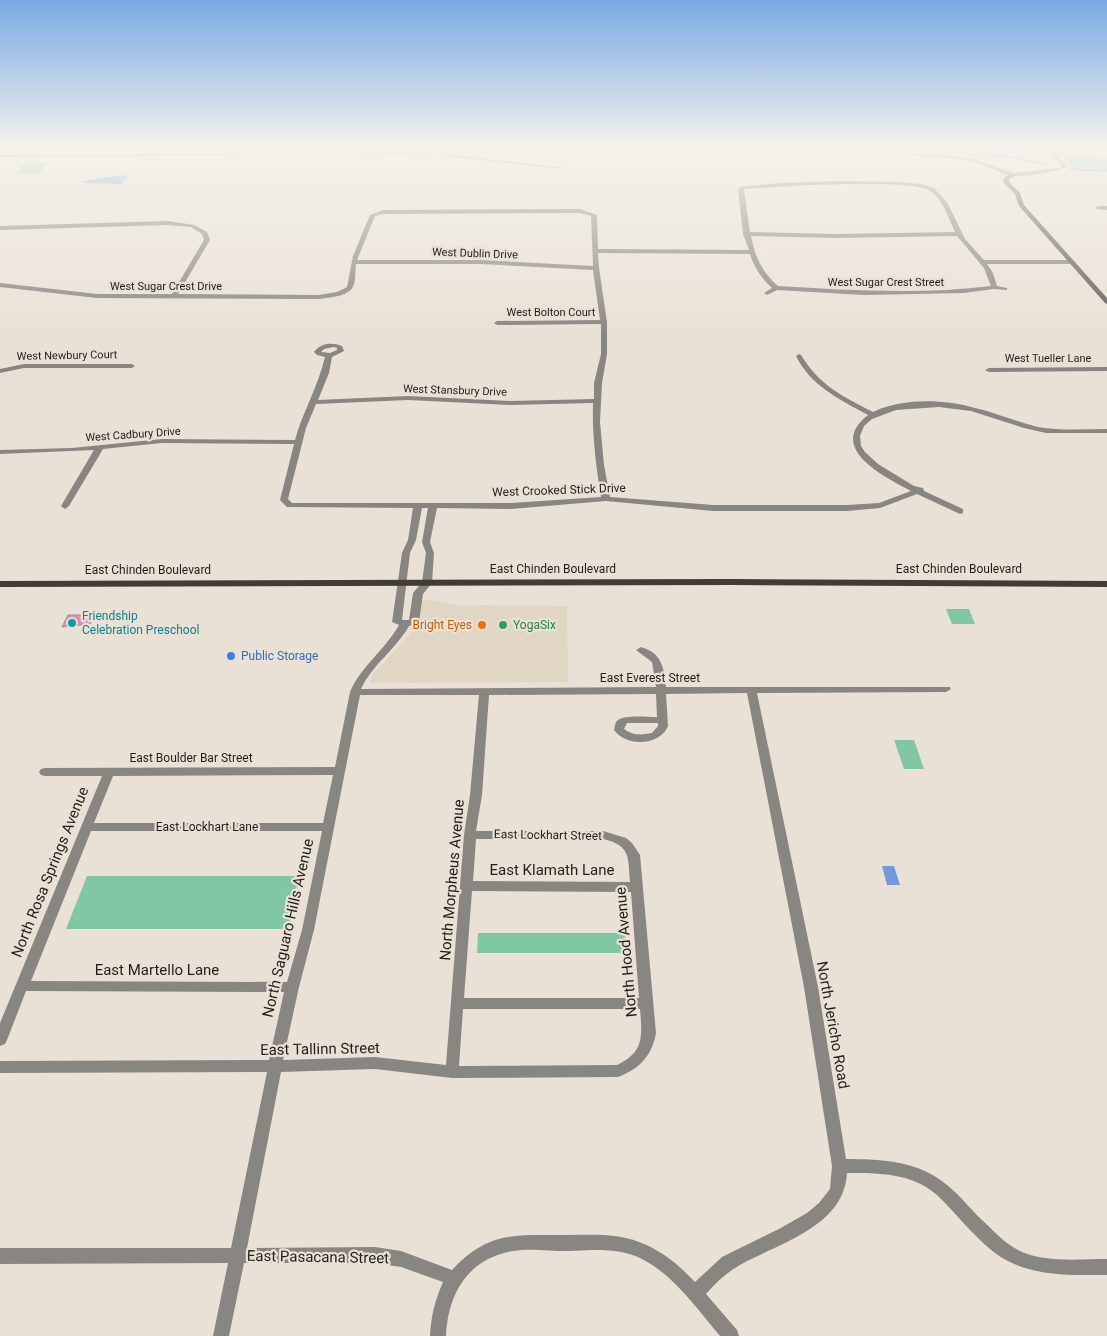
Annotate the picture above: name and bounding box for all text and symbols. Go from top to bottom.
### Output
street label: West Dublin Drive [432,246,518,261]
street label: West Sugar Crest Street [828,276,945,289]
street label: West Sugar Crest Drive [110,280,222,293]
street label: West Bolton Court [507,306,596,319]
street label: West Newbury Court [17,348,118,363]
street label: West Tueller Lane [1005,352,1091,365]
street label: West Stansbury Drive [403,382,507,399]
street label: West Cadbury Drive [85,425,181,444]
street label: West Crooked Stick Drive [492,481,626,499]
street label: East Chinden Boulevard [490,562,616,576]
street label: East Chinden Boulevard [896,562,1022,576]
street label: East Chinden Boulevard [85,563,211,577]
place label: Friendship Celebration Preschool [82,609,199,637]
marker: Friendship Celebration Preschool [66,617,78,629]
place label: Bright Eyes [412,618,472,632]
place label: YogaSix [513,618,556,632]
marker: Bright Eyes [476,619,488,631]
marker: YogaSix [497,619,509,631]
place label: Public Storage [241,649,318,663]
marker: Public Storage [225,650,237,662]
street label: East Everest Street [600,671,700,685]
street label: East Boulder Bar Street [129,751,253,765]
street label: North Rosa Springs Avenue [8,784,93,960]
street label: North Morpheus Avenue [436,799,468,961]
street label: East Lockhart Lane [156,820,258,834]
street label: East Lockhart Street [494,827,602,843]
street label: North Saguaro Hills Avenue [259,837,317,1019]
street label: East Klamath Lane [490,861,615,879]
street label: North Hood Avenue [611,886,641,1018]
street label: North Jericho Road [813,960,853,1090]
street label: East Martello Lane [95,961,219,979]
street label: East Tallinn Street [260,1039,380,1059]
street label: East Pasacana Street [247,1247,389,1267]

